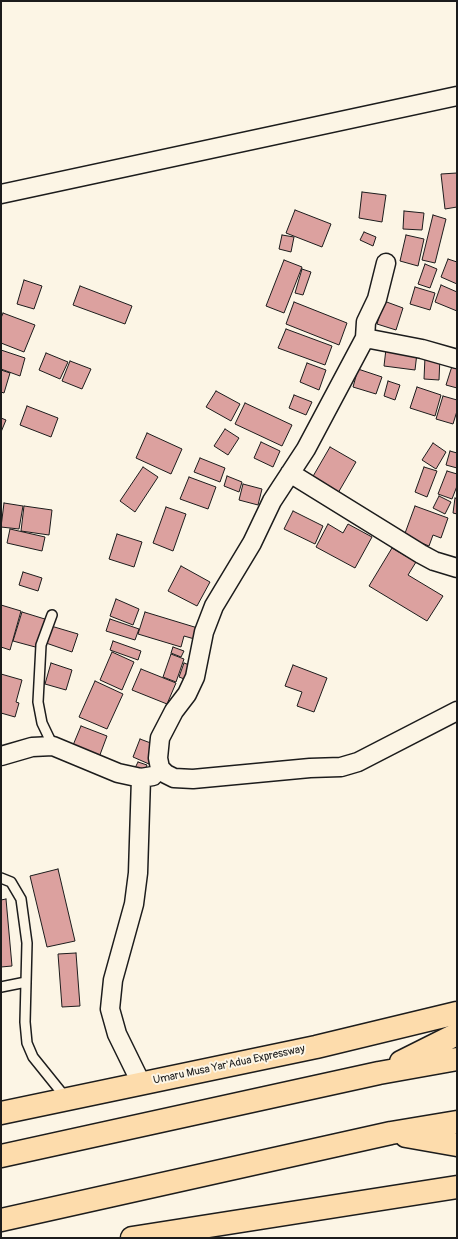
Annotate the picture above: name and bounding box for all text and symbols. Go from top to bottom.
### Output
street label: Umaru Musa Yar'Adua Expressway [152,1042,306,1088]

